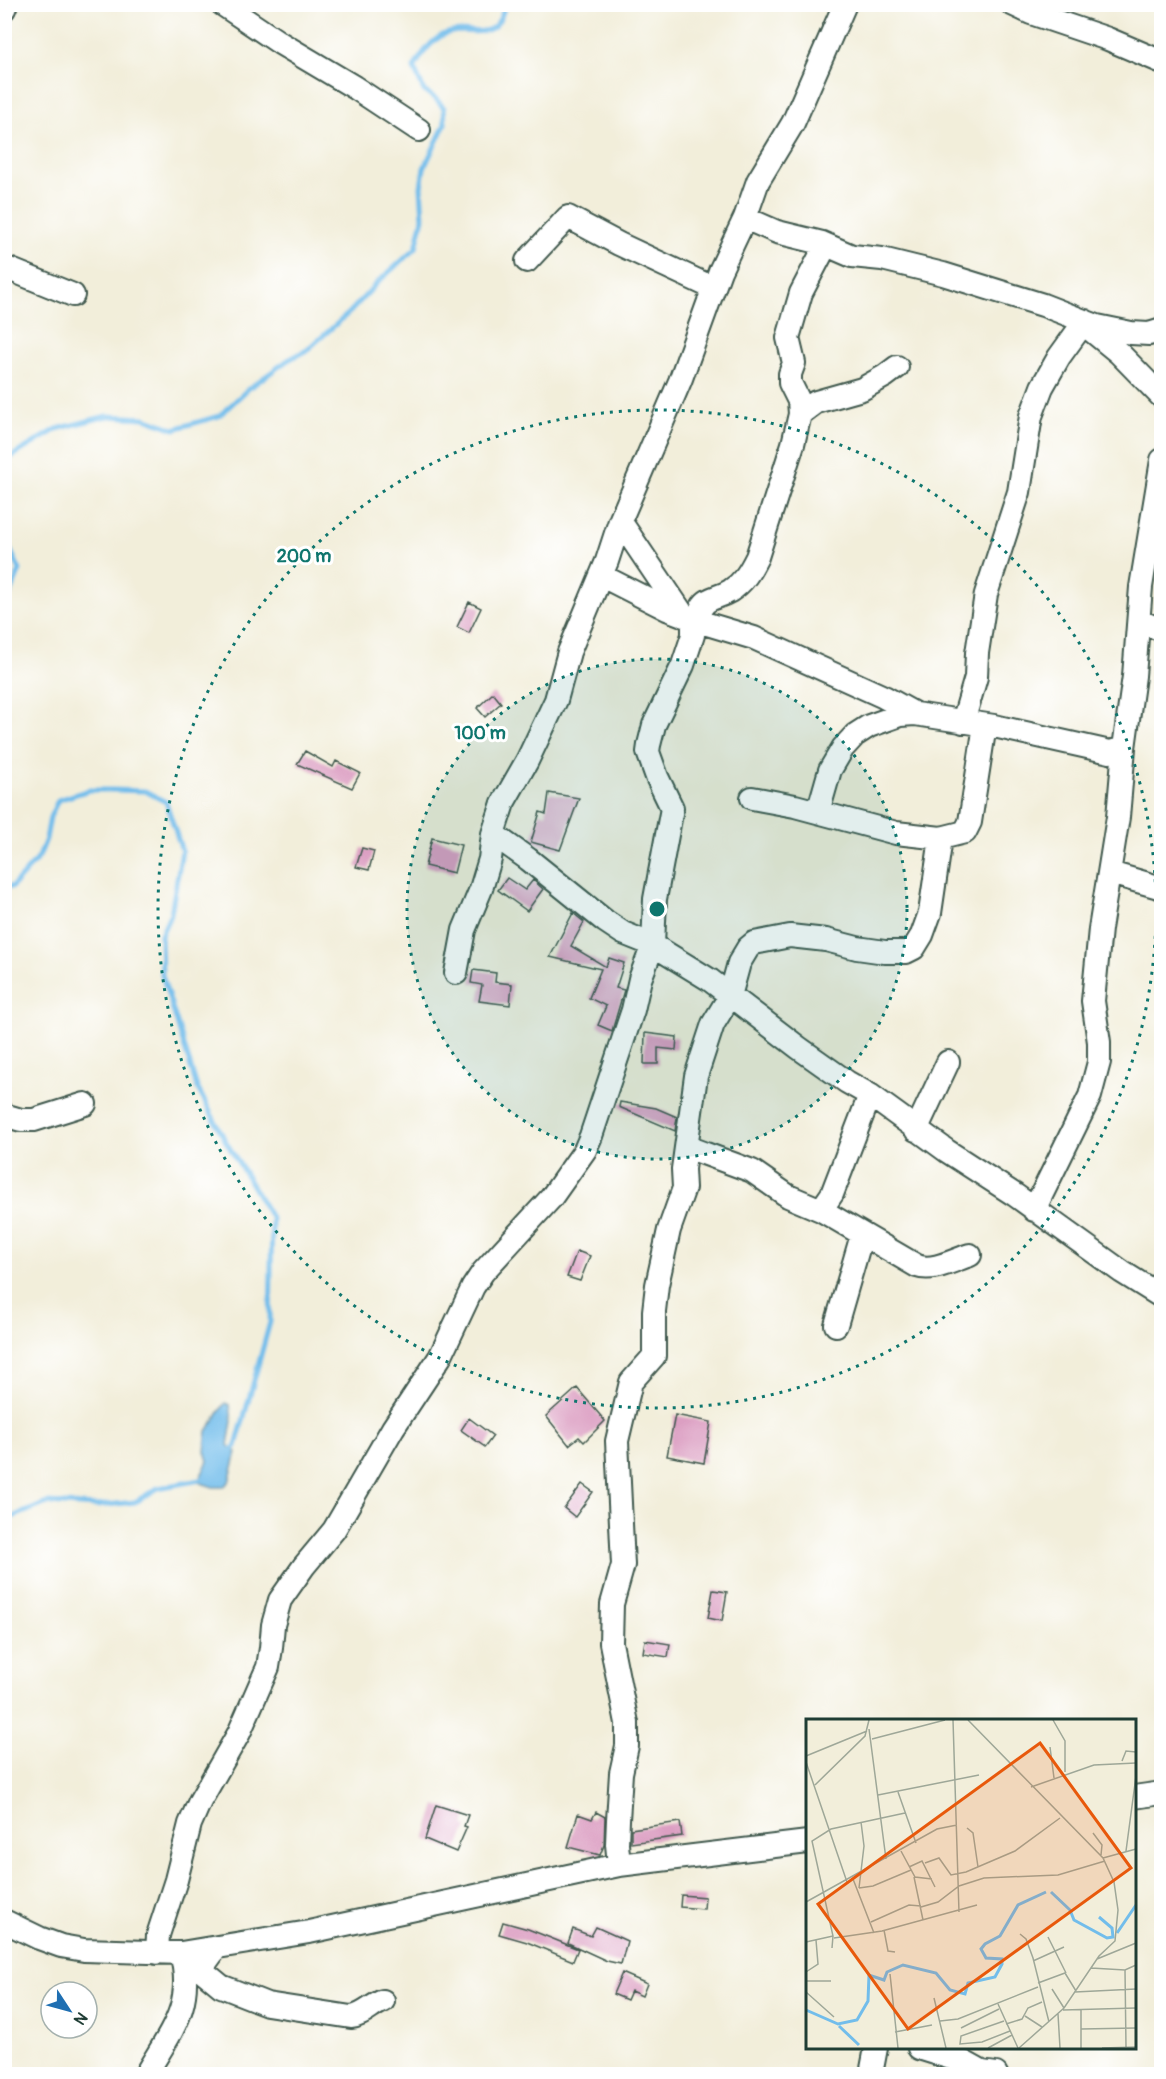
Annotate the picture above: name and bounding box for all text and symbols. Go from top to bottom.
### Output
text: 200 m [277,545,331,568]
text: 100 m [454,722,506,745]
centre of rings [647,899,667,919]
inset map [806,1719,1136,2049]
north arrow [39,1980,99,2040]
text: N [69,2008,92,2029]

